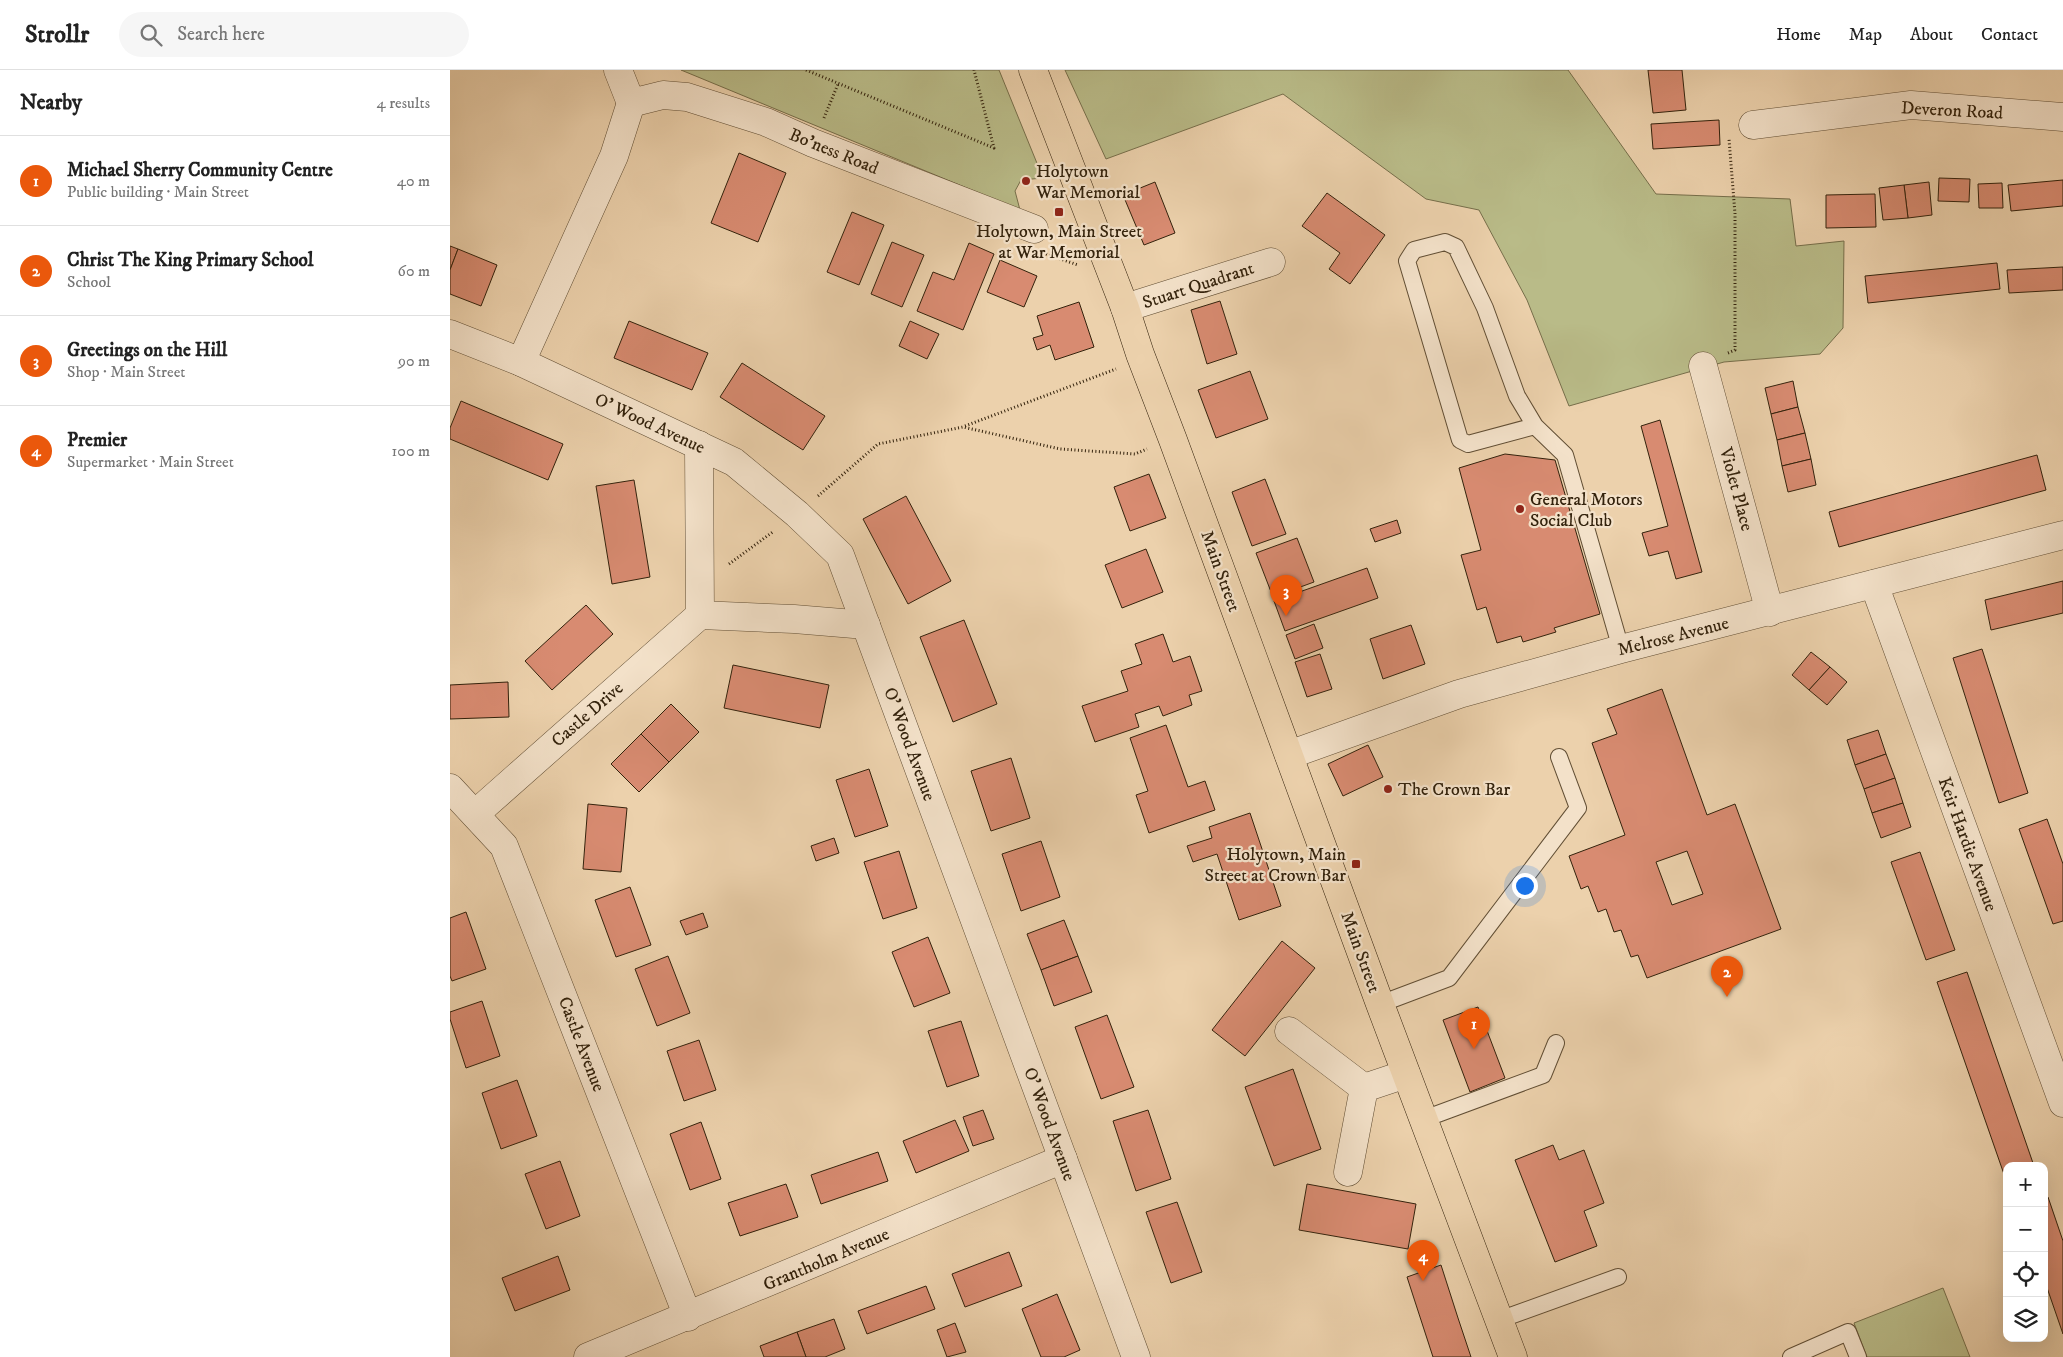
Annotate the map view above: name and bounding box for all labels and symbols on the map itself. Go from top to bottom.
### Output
street label: Deveron Road [1900,97,2004,125]
street label: Bo'ness Road [786,124,882,180]
place label: Holytown War Memorial [1035,161,1140,204]
marker: Holytown War Memorial [1020,175,1032,187]
marker: Holytown, Main Street at War Memorial [1053,206,1065,218]
place label: Holytown, Main Street at War Memorial [976,221,1142,264]
street label: Stuart Quadrant [1140,258,1257,314]
street label: O' Wood Avenue [591,389,708,459]
street label: Violet Place [1714,444,1758,533]
place label: General Motors Social Club [1530,489,1643,532]
marker: General Motors Social Club [1514,503,1526,515]
street label: Main Street [1195,528,1245,615]
pin: 3 [1270,575,1302,616]
street label: Melrose Avenue [1615,613,1731,661]
street label: Castle Drive [547,678,628,752]
street label: O' Wood Avenue [878,685,940,804]
street label: Keir Hardie Avenue [1933,774,2002,915]
place label: The Crown Bar [1398,779,1510,801]
marker: The Crown Bar [1382,783,1394,795]
place label: Holytown, Main Street at Crown Bar [1204,844,1347,887]
marker: Holytown, Main Street at Crown Bar [1350,858,1362,870]
your location [1512,873,1538,899]
street label: Main Street [1335,909,1385,996]
pin: 2 [1711,956,1743,997]
street label: Castle Avenue [553,994,609,1095]
pin: 1 [1458,1008,1490,1049]
street label: O' Wood Avenue [1018,1065,1080,1184]
street label: Grantholm Avenue [760,1223,893,1296]
pin: 4 [1407,1240,1439,1281]

